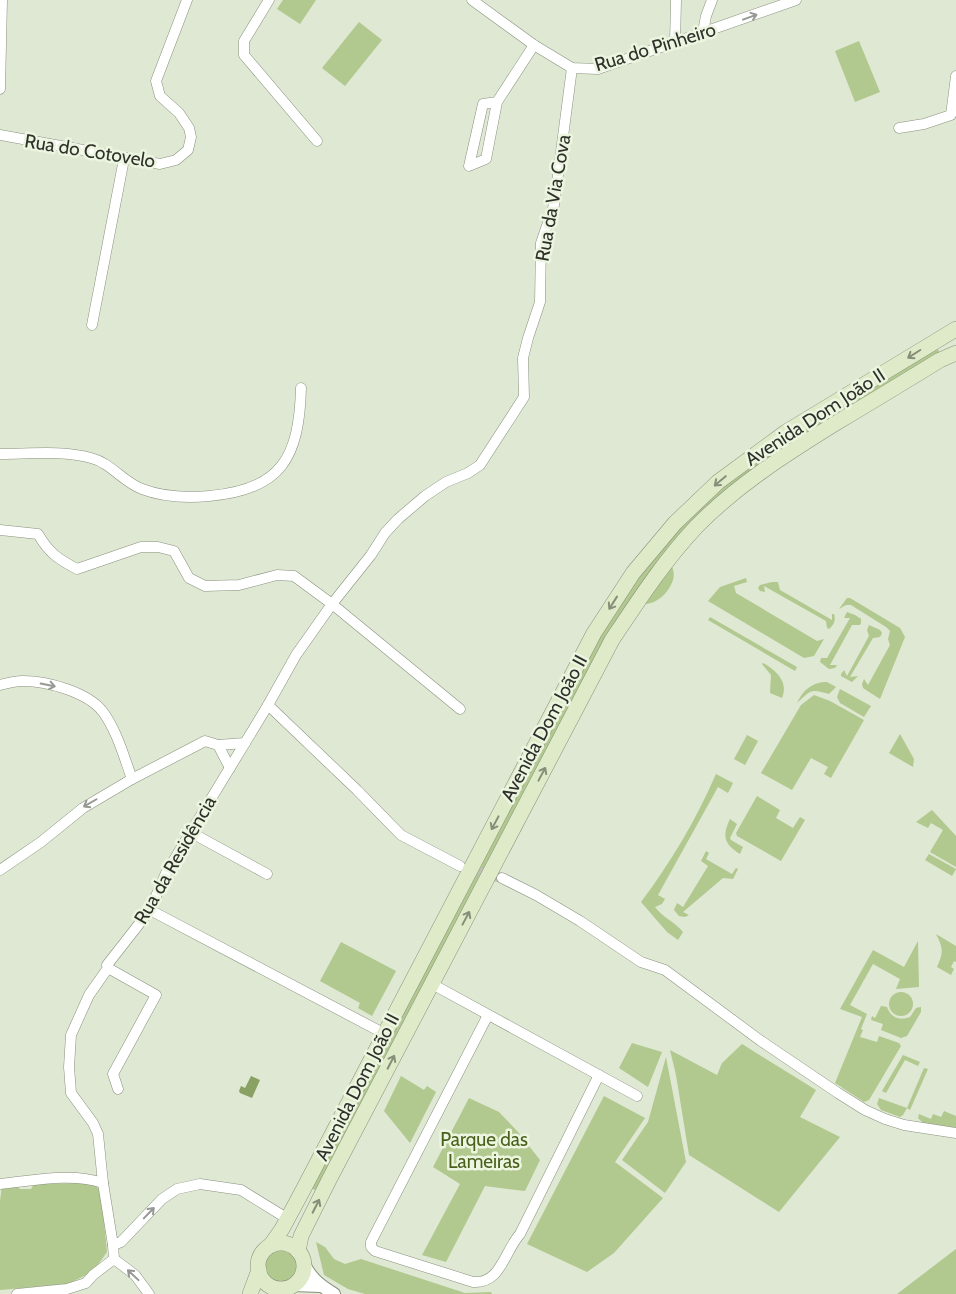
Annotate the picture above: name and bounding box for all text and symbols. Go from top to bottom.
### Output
one-way arrow [741,12,757,21]
street label: Rua do Pinheiro [592,18,718,76]
street label: Rua do Cotovelo [23,129,157,173]
street label: Rua da Via Cova [531,133,575,263]
one-way arrow [908,349,922,359]
street label: Avenida Dom João II [741,363,889,471]
one-way arrow [714,476,727,487]
one-way arrow [608,595,618,609]
street label: Avenida Dom João II [496,651,592,805]
one-way arrow [40,681,56,690]
one-way arrow [538,767,547,782]
street label: Rua da Residência [129,792,221,928]
one-way arrow [84,799,98,809]
one-way arrow [490,815,499,830]
one-way arrow [462,911,471,926]
street label: Avenida Dom João II [310,1010,404,1164]
one-way arrow [387,1055,396,1070]
park label: Parque das Lameiras [440,1128,528,1173]
one-way arrow [311,1199,321,1214]
one-way arrow [143,1206,155,1219]
one-way arrow [127,1269,140,1281]

